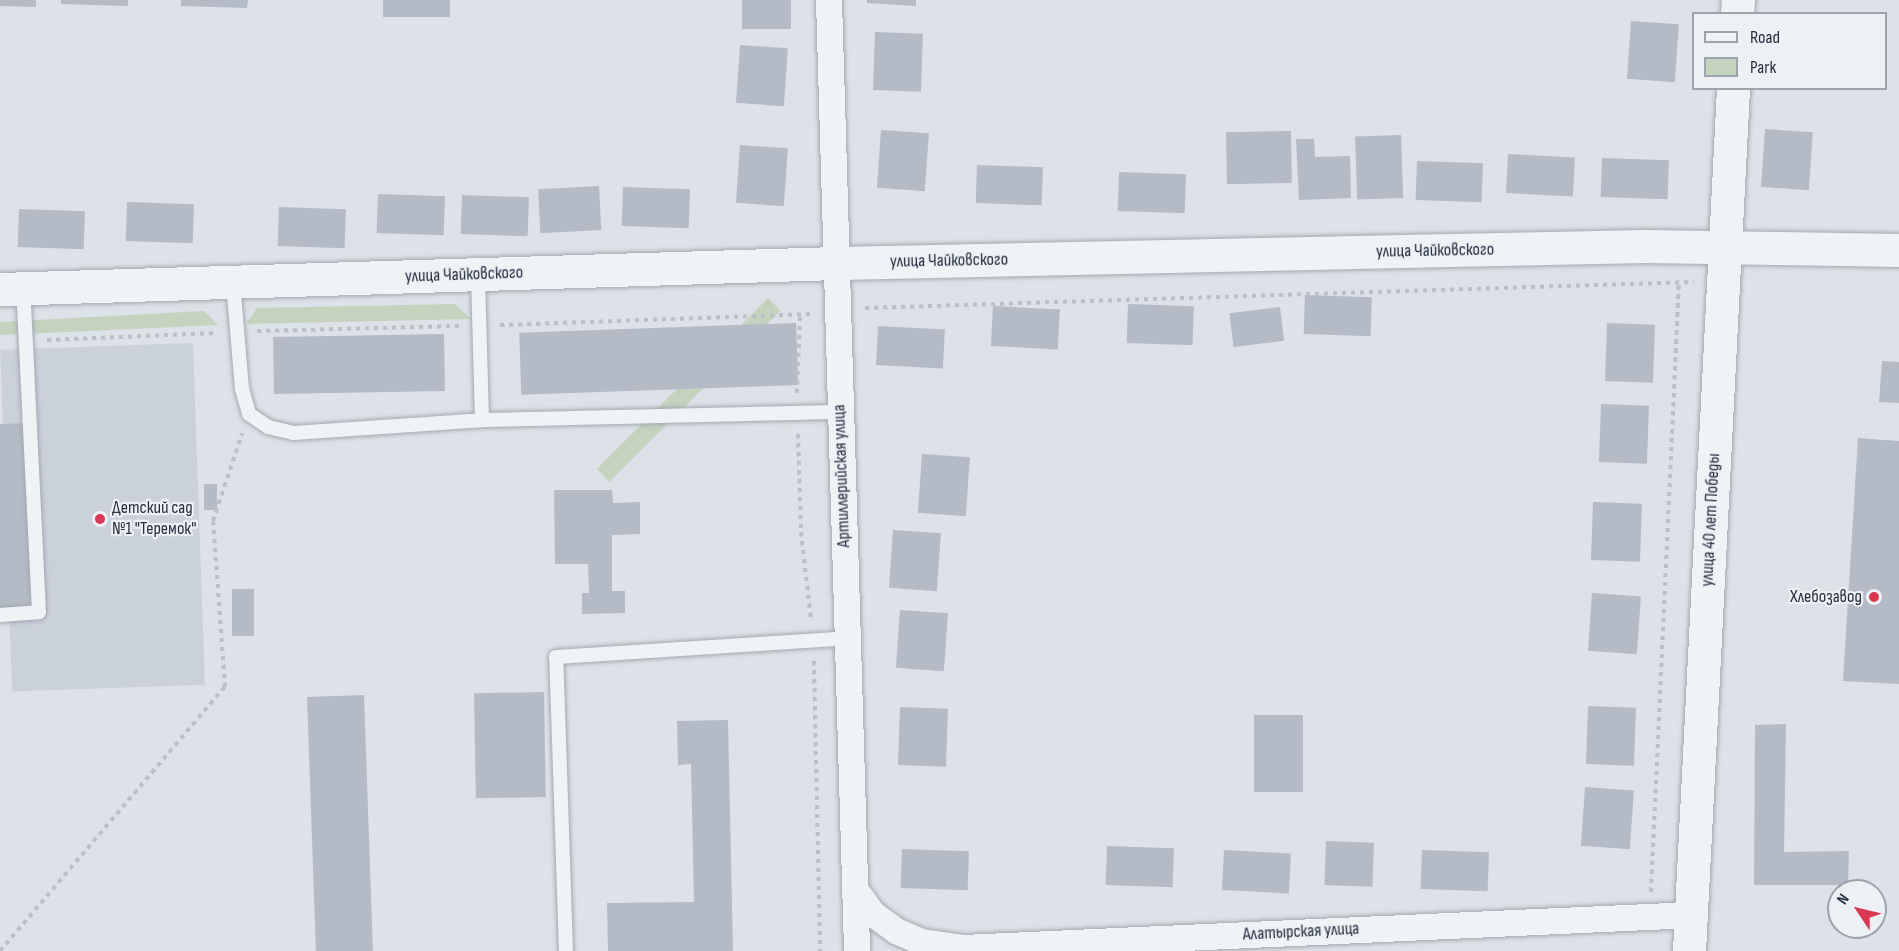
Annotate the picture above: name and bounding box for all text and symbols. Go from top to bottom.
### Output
legend [1692,12,1887,90]
text: Road [1750,27,1780,48]
text: Park [1750,57,1776,78]
street label: улица Чайковского [1376,239,1494,263]
street label: улица Чайковского [890,249,1008,273]
street label: улица Чайковского [405,262,523,288]
street label: Артиллерийская улица [829,404,855,548]
street label: улица 40 лет Победы [1697,453,1725,587]
place label: Детский сад №1 "Теремок" [112,498,196,540]
marker: Детский сад №1 "Теремок" [93,512,107,526]
place label: Хлебозавод [1790,586,1862,608]
marker: Хлебозавод [1867,590,1881,604]
north arrow [1827,879,1887,939]
text: N [1833,891,1854,908]
street label: Алатырская улица [1242,918,1360,946]

